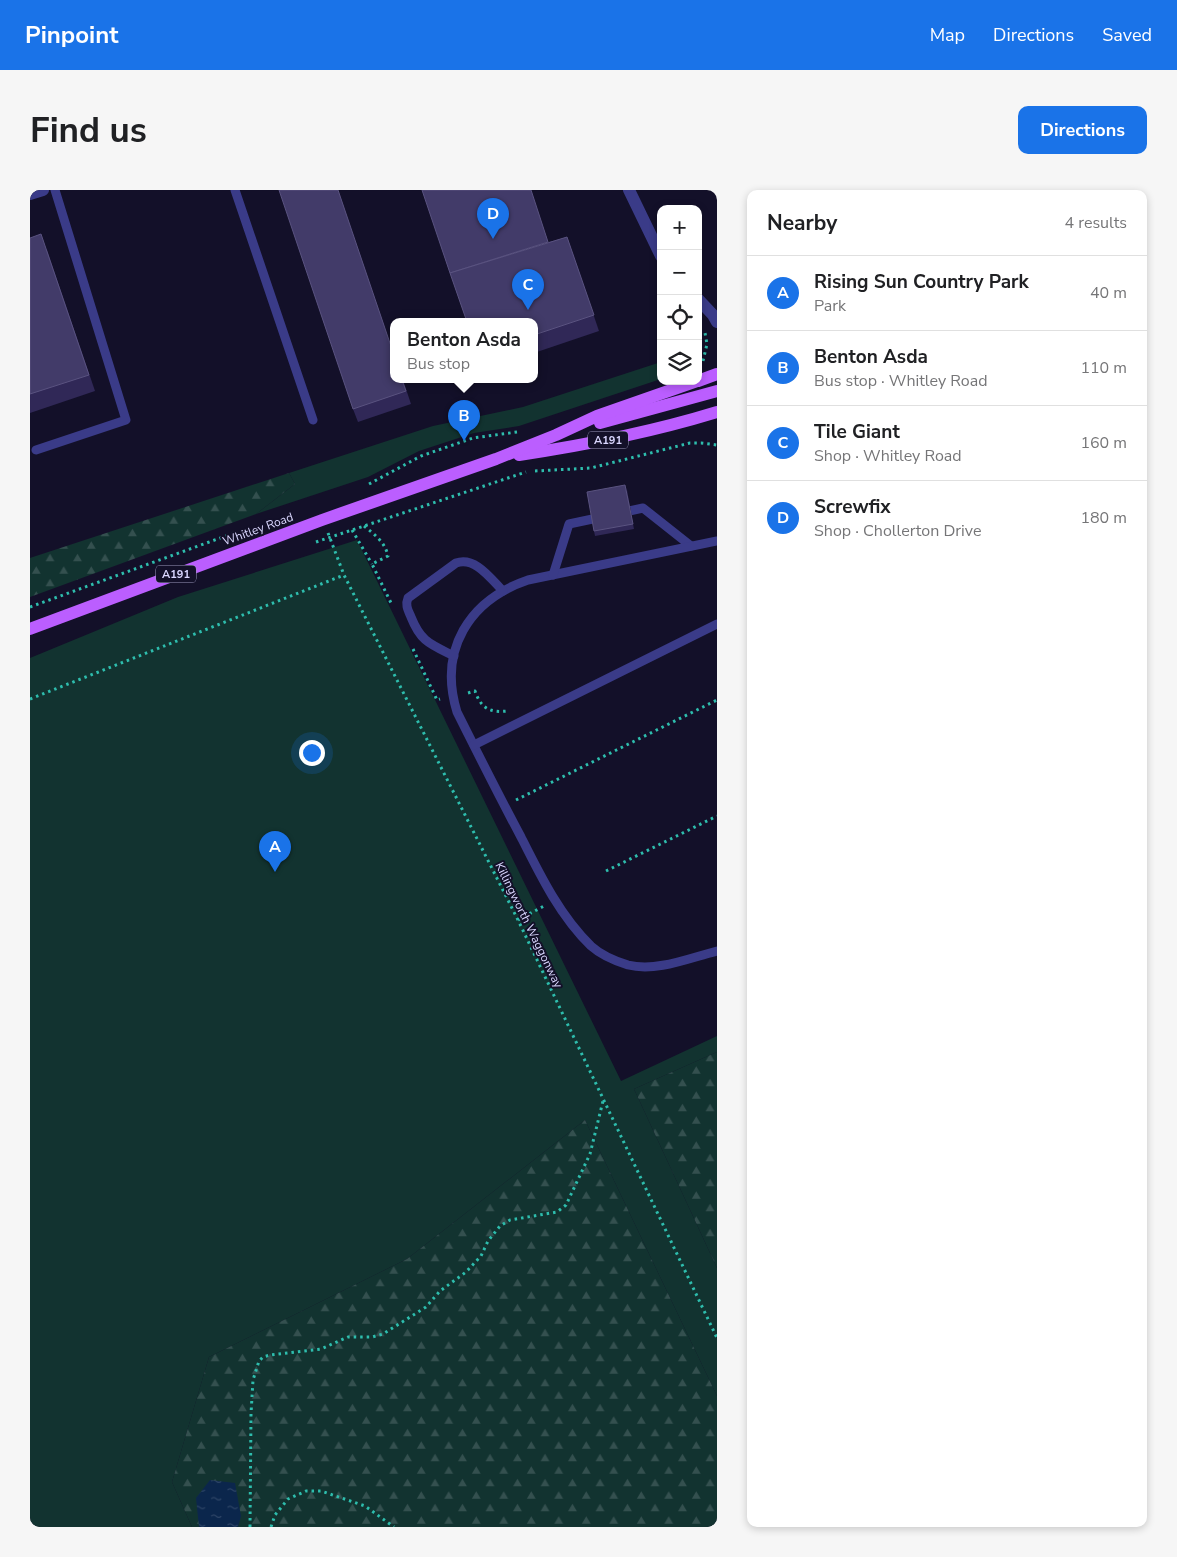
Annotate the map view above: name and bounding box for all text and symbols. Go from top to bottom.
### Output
text: Pinpoint [25,19,118,51]
text: Map [930,23,965,47]
text: Directions [993,23,1074,47]
text: Saved [1102,23,1152,47]
button: Directions [1018,106,1147,154]
text: Find us [30,107,147,154]
pin: D [477,198,509,239]
map controls [657,205,702,385]
button: + [657,205,702,250]
text: Nearby [767,209,837,237]
text: 4 results [1065,212,1127,234]
button: − [657,250,702,295]
pin: C [512,269,544,310]
text: Rising Sun Country Park [814,269,1029,295]
text: A [777,282,789,304]
text: 40 m [1090,282,1127,304]
button: locate [657,295,702,340]
text: Park [814,295,846,317]
popup [390,318,538,383]
text: Benton Asda [407,327,521,353]
button: layers [657,340,702,385]
text: Benton Asda [814,344,928,370]
text: Bus stop [407,353,470,375]
text: B [777,357,789,379]
text: 110 m [1080,357,1127,379]
text: Bus stop · Whitley Road [814,370,987,392]
pin: B [448,400,480,441]
text: Tile Giant [814,419,900,445]
road number: A191 [588,432,628,448]
text: C [778,432,788,454]
text: 160 m [1080,432,1127,454]
text: Shop · Whitley Road [814,445,962,467]
text: Screwfix [814,494,891,520]
text: D [777,507,789,529]
text: 180 m [1080,507,1127,529]
street label: Whitley Road [221,509,295,549]
text: Shop · Chollerton Drive [814,520,981,542]
road number: A191 [156,566,196,582]
your location [299,740,325,766]
pin: A [259,831,291,872]
street label: Killingworth Waggonway [492,859,567,991]

